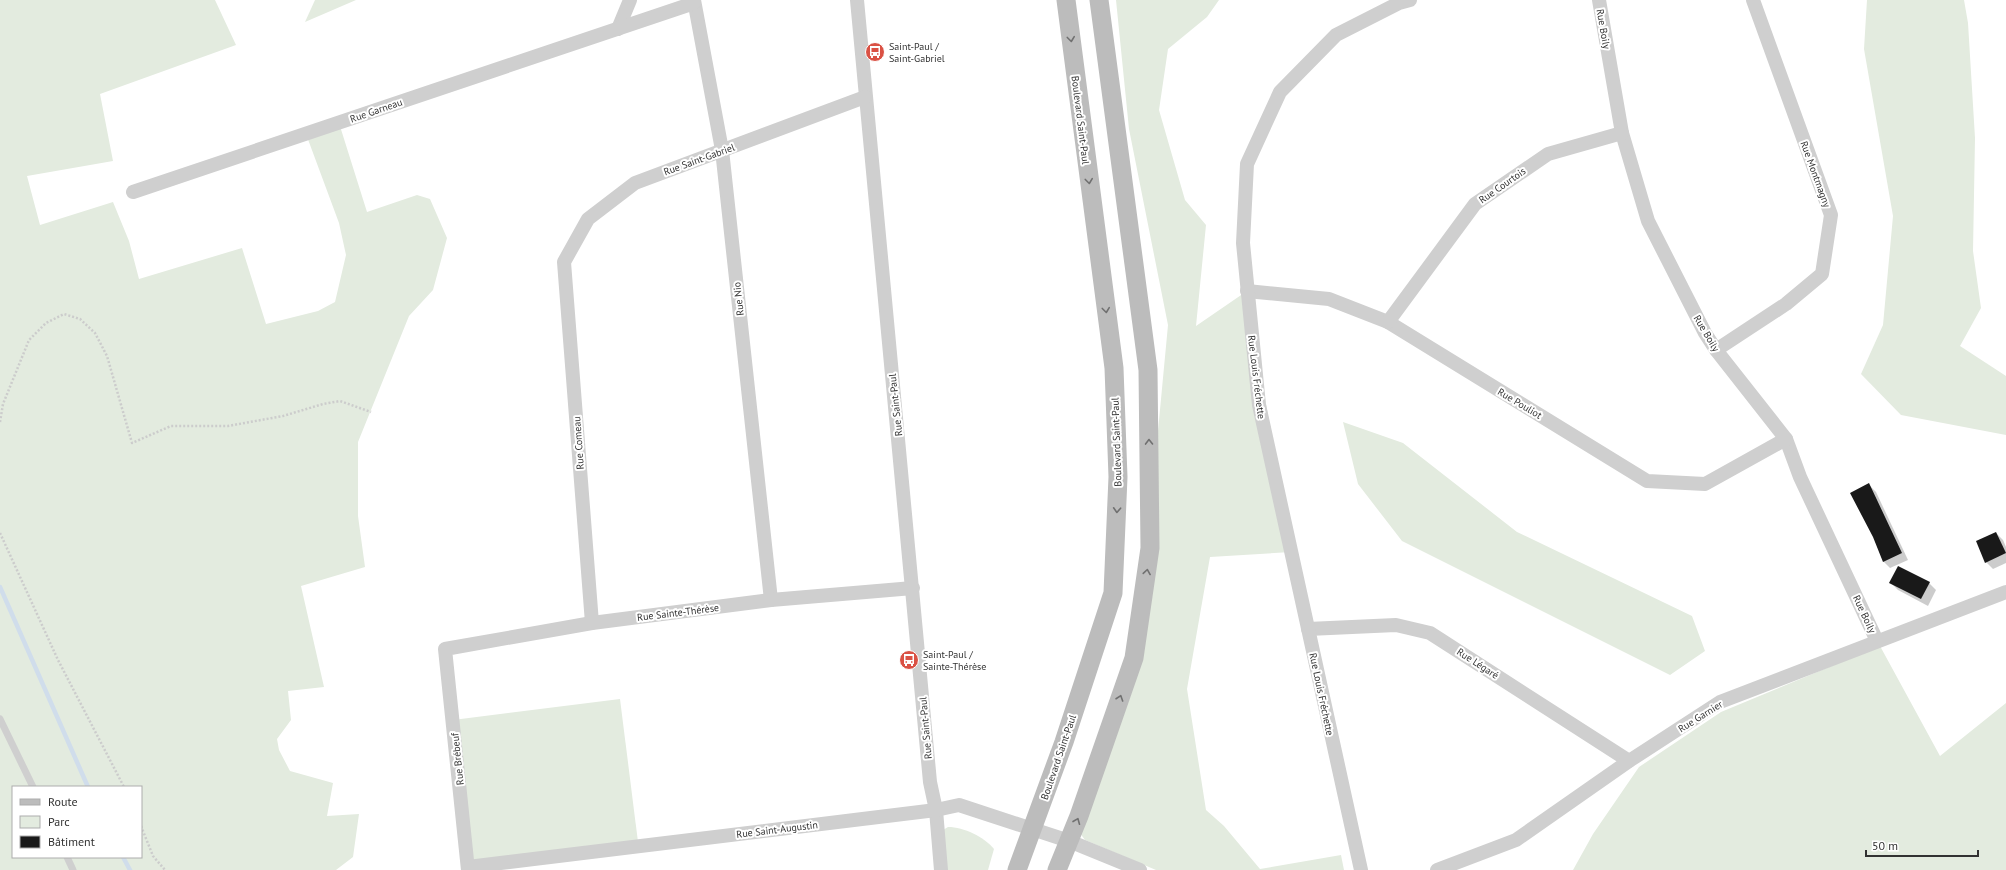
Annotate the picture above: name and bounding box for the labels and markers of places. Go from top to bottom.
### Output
place label: Saint-Paul / Saint-Gabriel [889,40,945,65]
bus stop icon: Saint-Paul / Saint-Gabriel [864,41,886,63]
place label: Saint-Paul / Sainte-Thérèse [923,648,986,673]
bus stop icon: Saint-Paul / Sainte-Thérèse [898,649,920,671]

